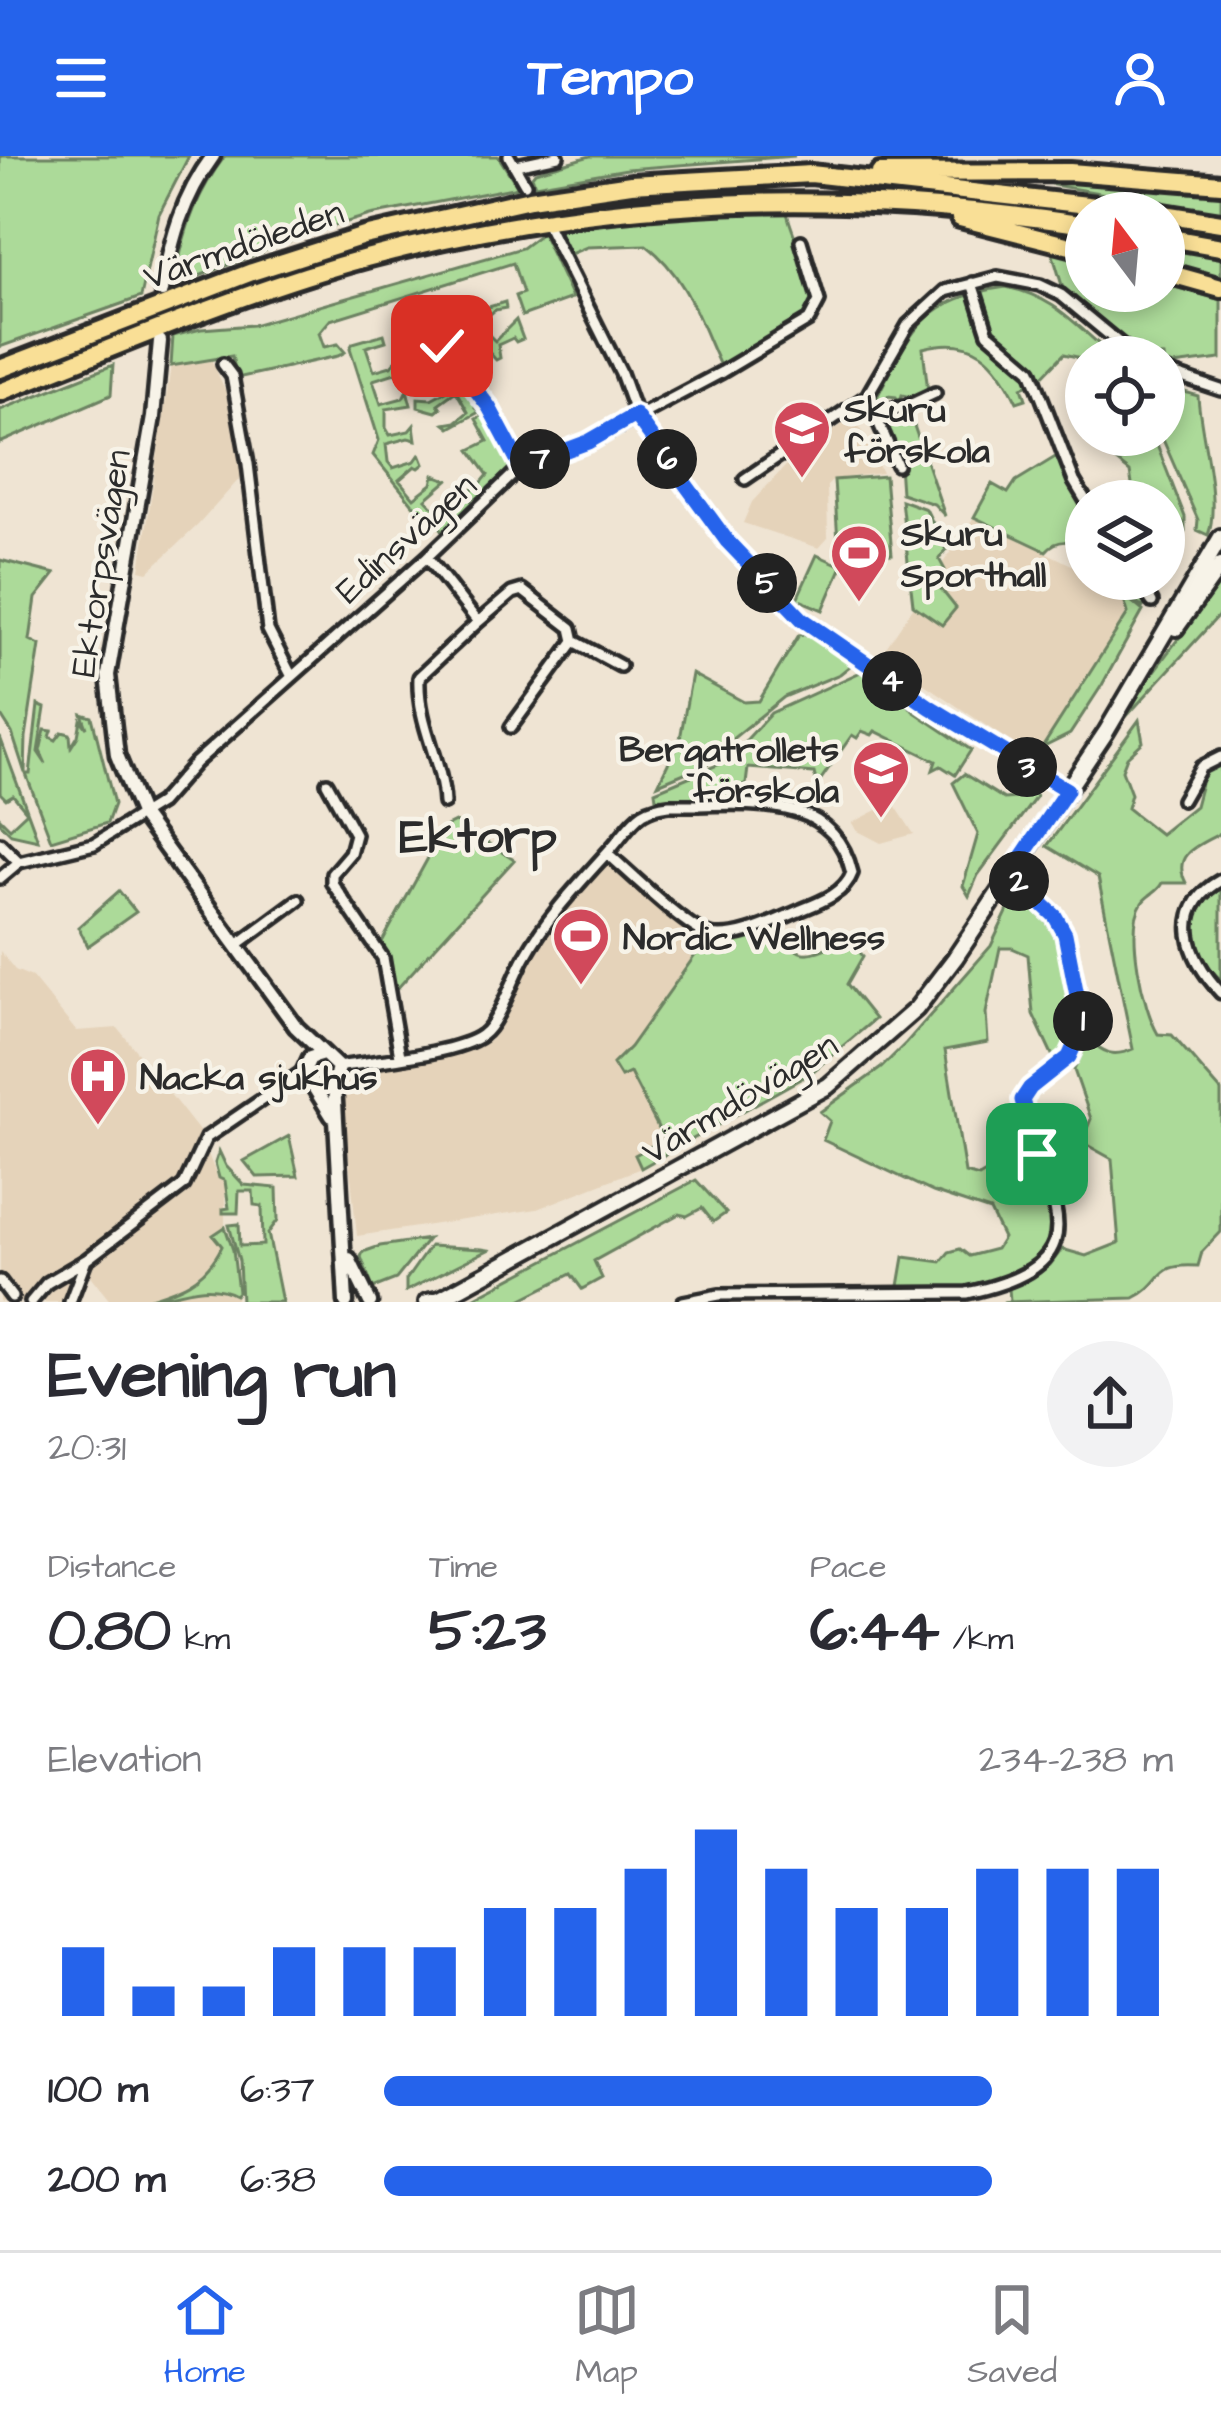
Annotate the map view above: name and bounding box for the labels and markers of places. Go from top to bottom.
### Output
pin [391,295,493,397]
place label: Skuru förskola [843,385,991,477]
school or university icon: Skuru förskola [771,398,833,480]
pin: 7 [510,429,570,489]
pin: 6 [637,429,697,489]
place label: Skuru Sporthall [900,509,1047,601]
sports icon: Skuru Sporthall [828,522,890,604]
pin: 5 [737,553,797,613]
pin: 4 [862,651,922,711]
place label: Bergatrollets förskola [619,725,840,817]
pin: 3 [997,737,1057,797]
school or university icon: Bergatrollets förskola [850,738,912,820]
pin: 2 [989,851,1049,911]
sports icon: Nordic Wellness [550,905,612,987]
place label: Nordic Wellness [623,913,885,964]
pin: 1 [1053,991,1113,1051]
hospital icon: Nacka sjukhus [67,1045,129,1127]
place label: Nacka sjukhus [140,1053,378,1104]
pin [986,1103,1088,1205]

